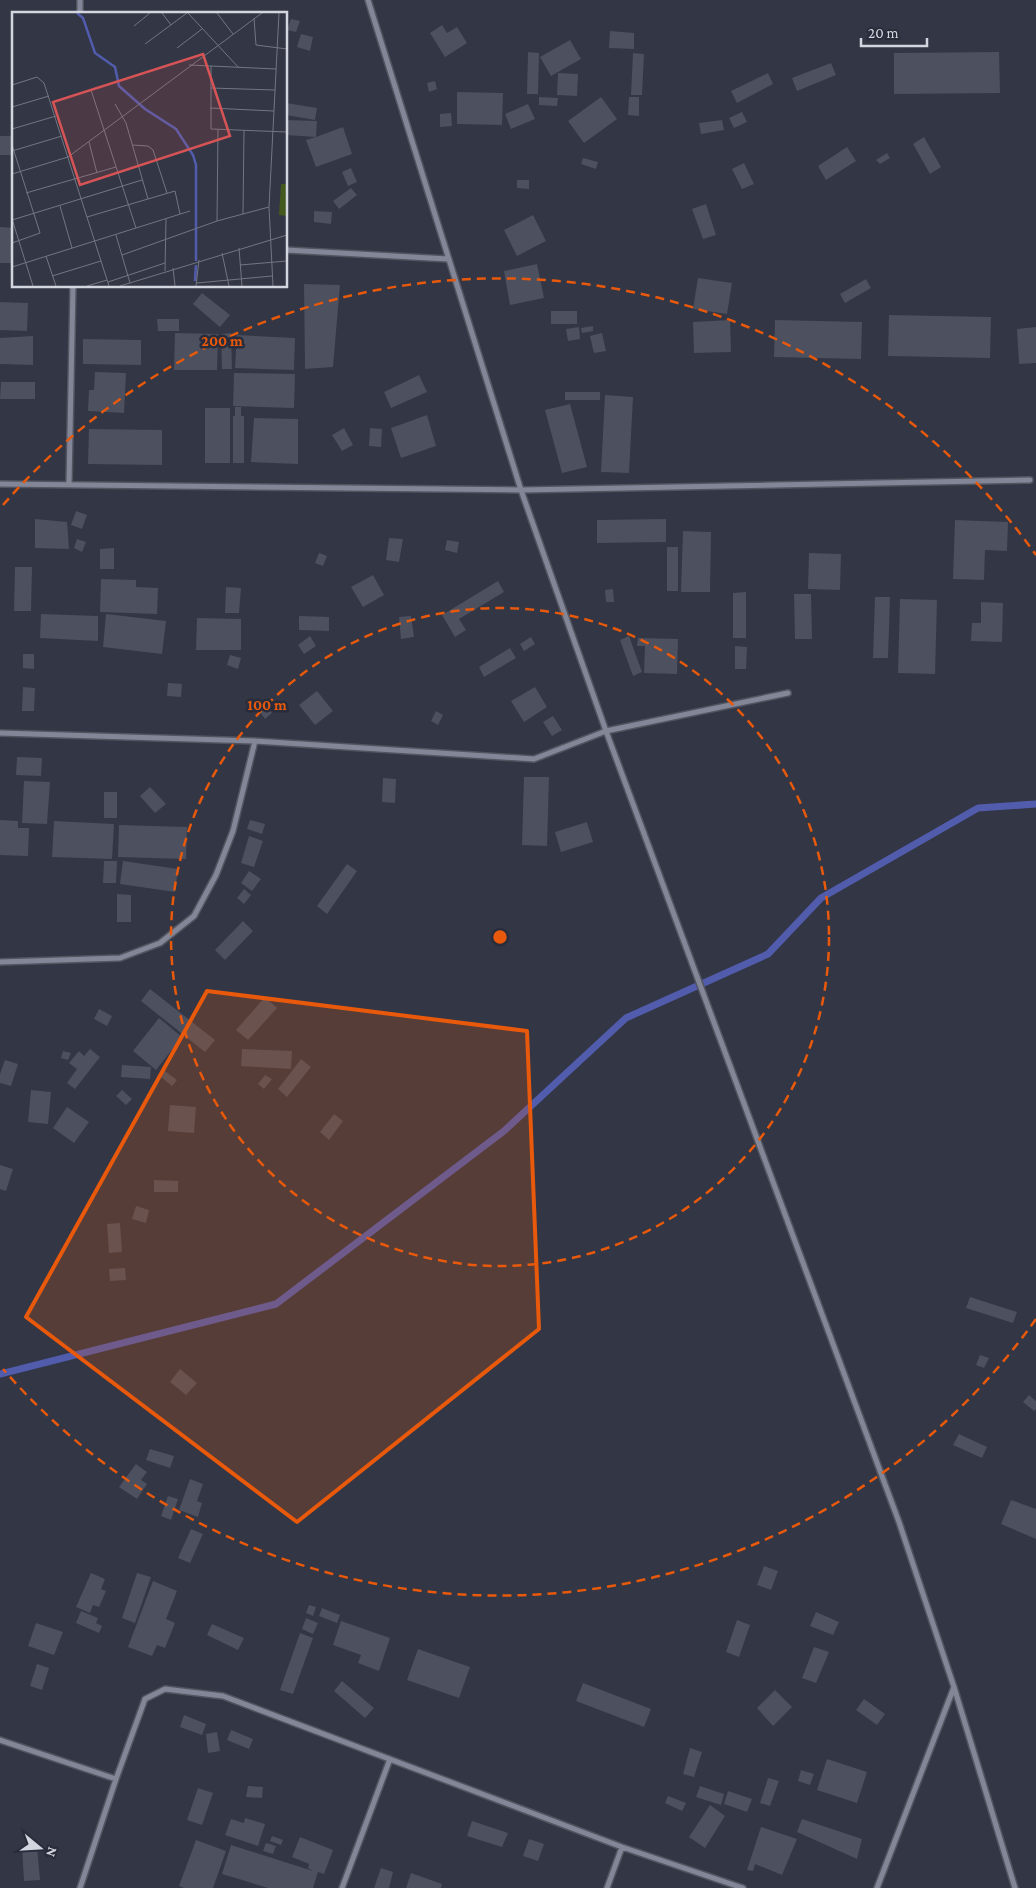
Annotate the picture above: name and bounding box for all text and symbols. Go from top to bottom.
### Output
inset map [12,12,288,288]
scale bar [861,15,927,47]
text: 20 m [868,25,899,41]
text: 200 m [201,333,243,349]
text: 100 m [247,697,287,713]
centre of rings [491,928,509,946]
north arrow [15,1823,65,1873]
text: N [43,1845,61,1859]

